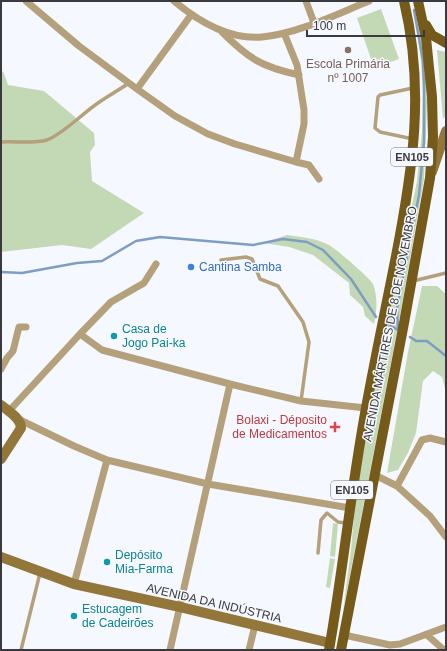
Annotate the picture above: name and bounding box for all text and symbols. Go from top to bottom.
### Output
scale bar [307,12,424,38]
text: 100 m [313,19,346,33]
marker: Escola Primária nº 1007 [343,45,353,55]
place label: Escola Primária nº 1007 [306,57,390,85]
road number: EN105 [391,148,433,166]
street label: AVENIDA MÁRTIRES DE 8 DE NOVEMBRO [359,205,420,443]
place label: Cantina Samba [199,260,282,274]
marker: Cantina Samba [186,262,196,272]
place label: Casa de Jogo Pai-ka [122,322,186,350]
marker: Casa de Jogo Pai-ka [109,331,119,341]
place label: Bolaxi - Déposito de Medicamentos [232,413,327,441]
marker: Bolaxi - Déposito de Medicamentos [330,422,340,432]
road number: EN105 [331,481,373,499]
place label: Depósito Mia-Farma [115,548,173,576]
marker: Depósito Mia-Farma [102,557,112,567]
street label: AVENIDA DA INDÚSTRIA [145,580,283,625]
place label: Estucagem de Cadeirões [82,602,153,630]
marker: Estucagem de Cadeirões [69,611,79,621]

